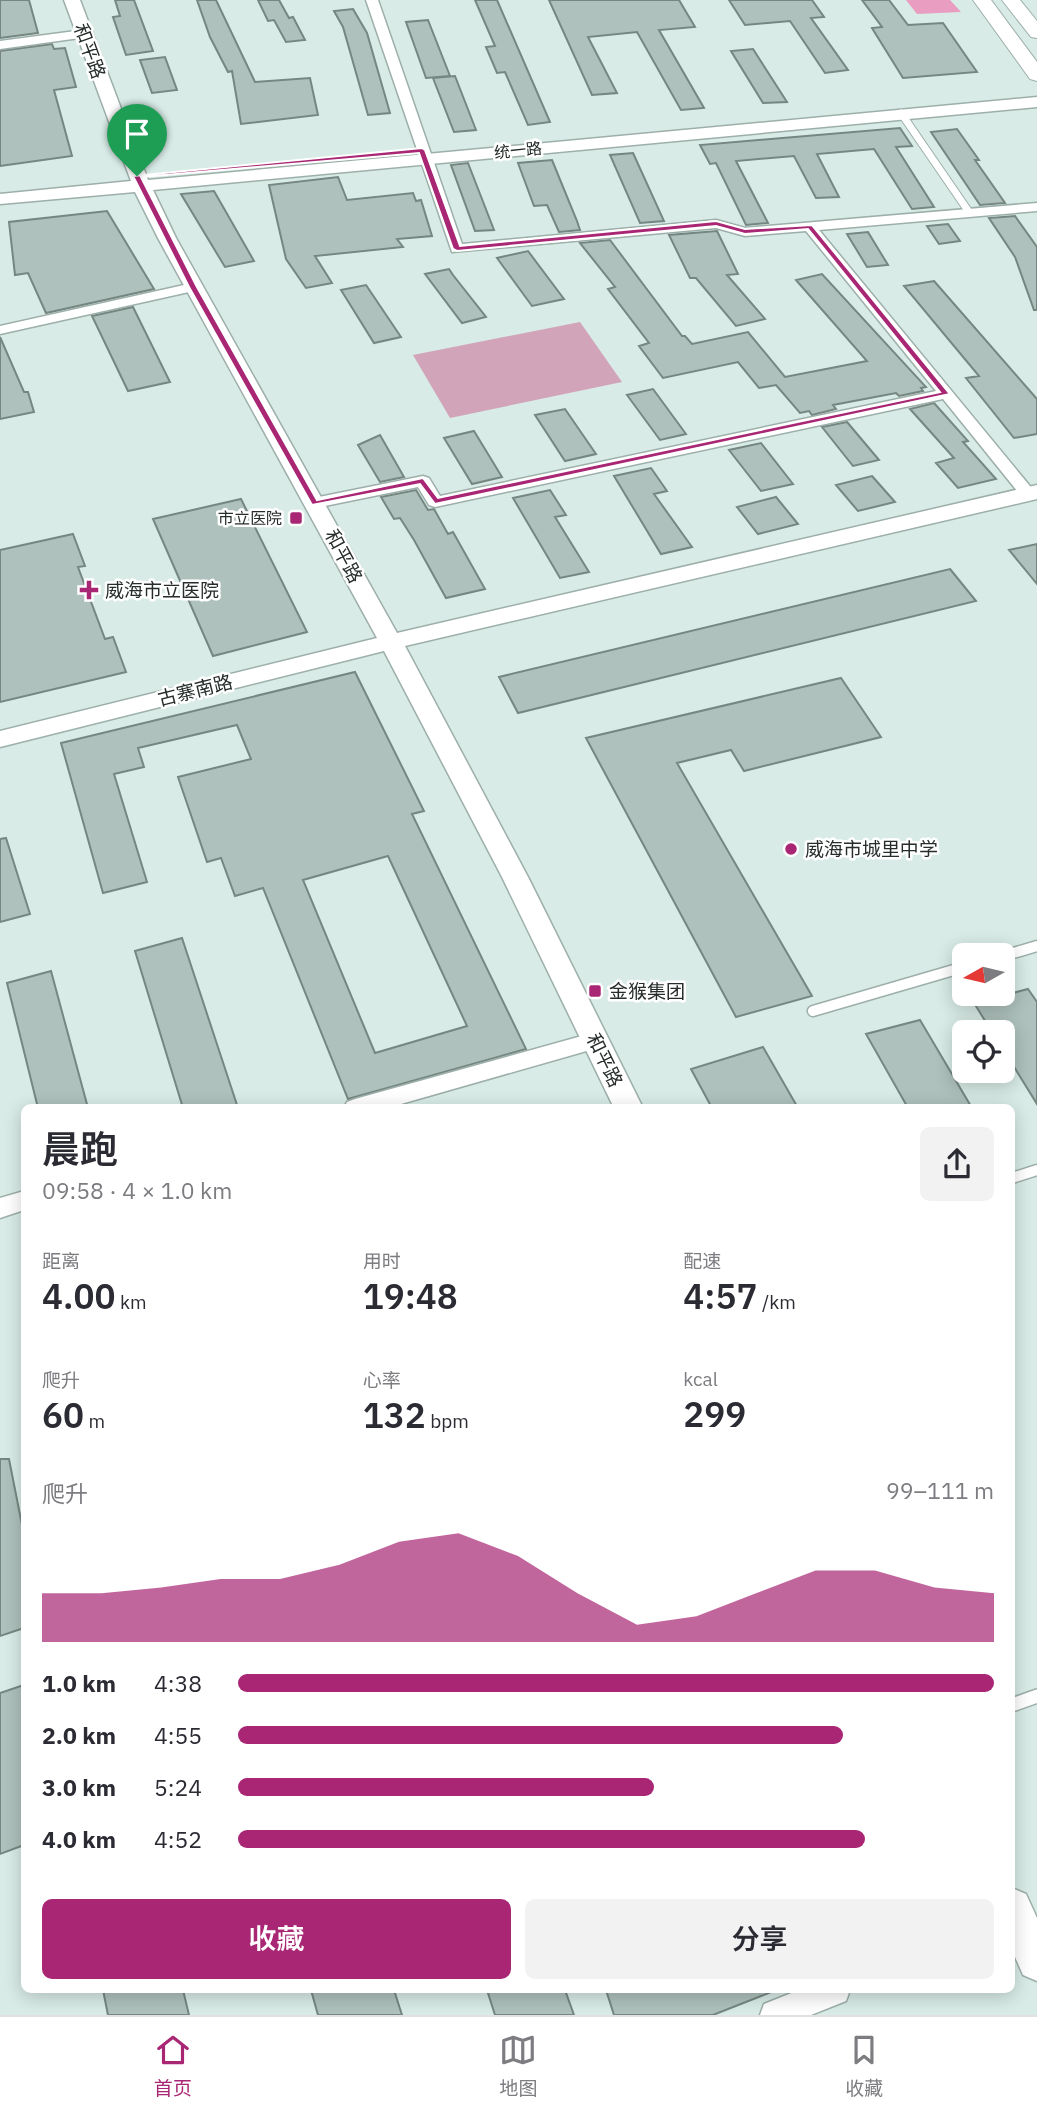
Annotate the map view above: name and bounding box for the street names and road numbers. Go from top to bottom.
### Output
street label: 和平路 [69,20,111,82]
street label: 统一路 [493,138,543,162]
street label: 和平路 [320,525,368,587]
street label: 古寨南路 [155,669,235,711]
street label: 和平路 [582,1029,628,1091]

